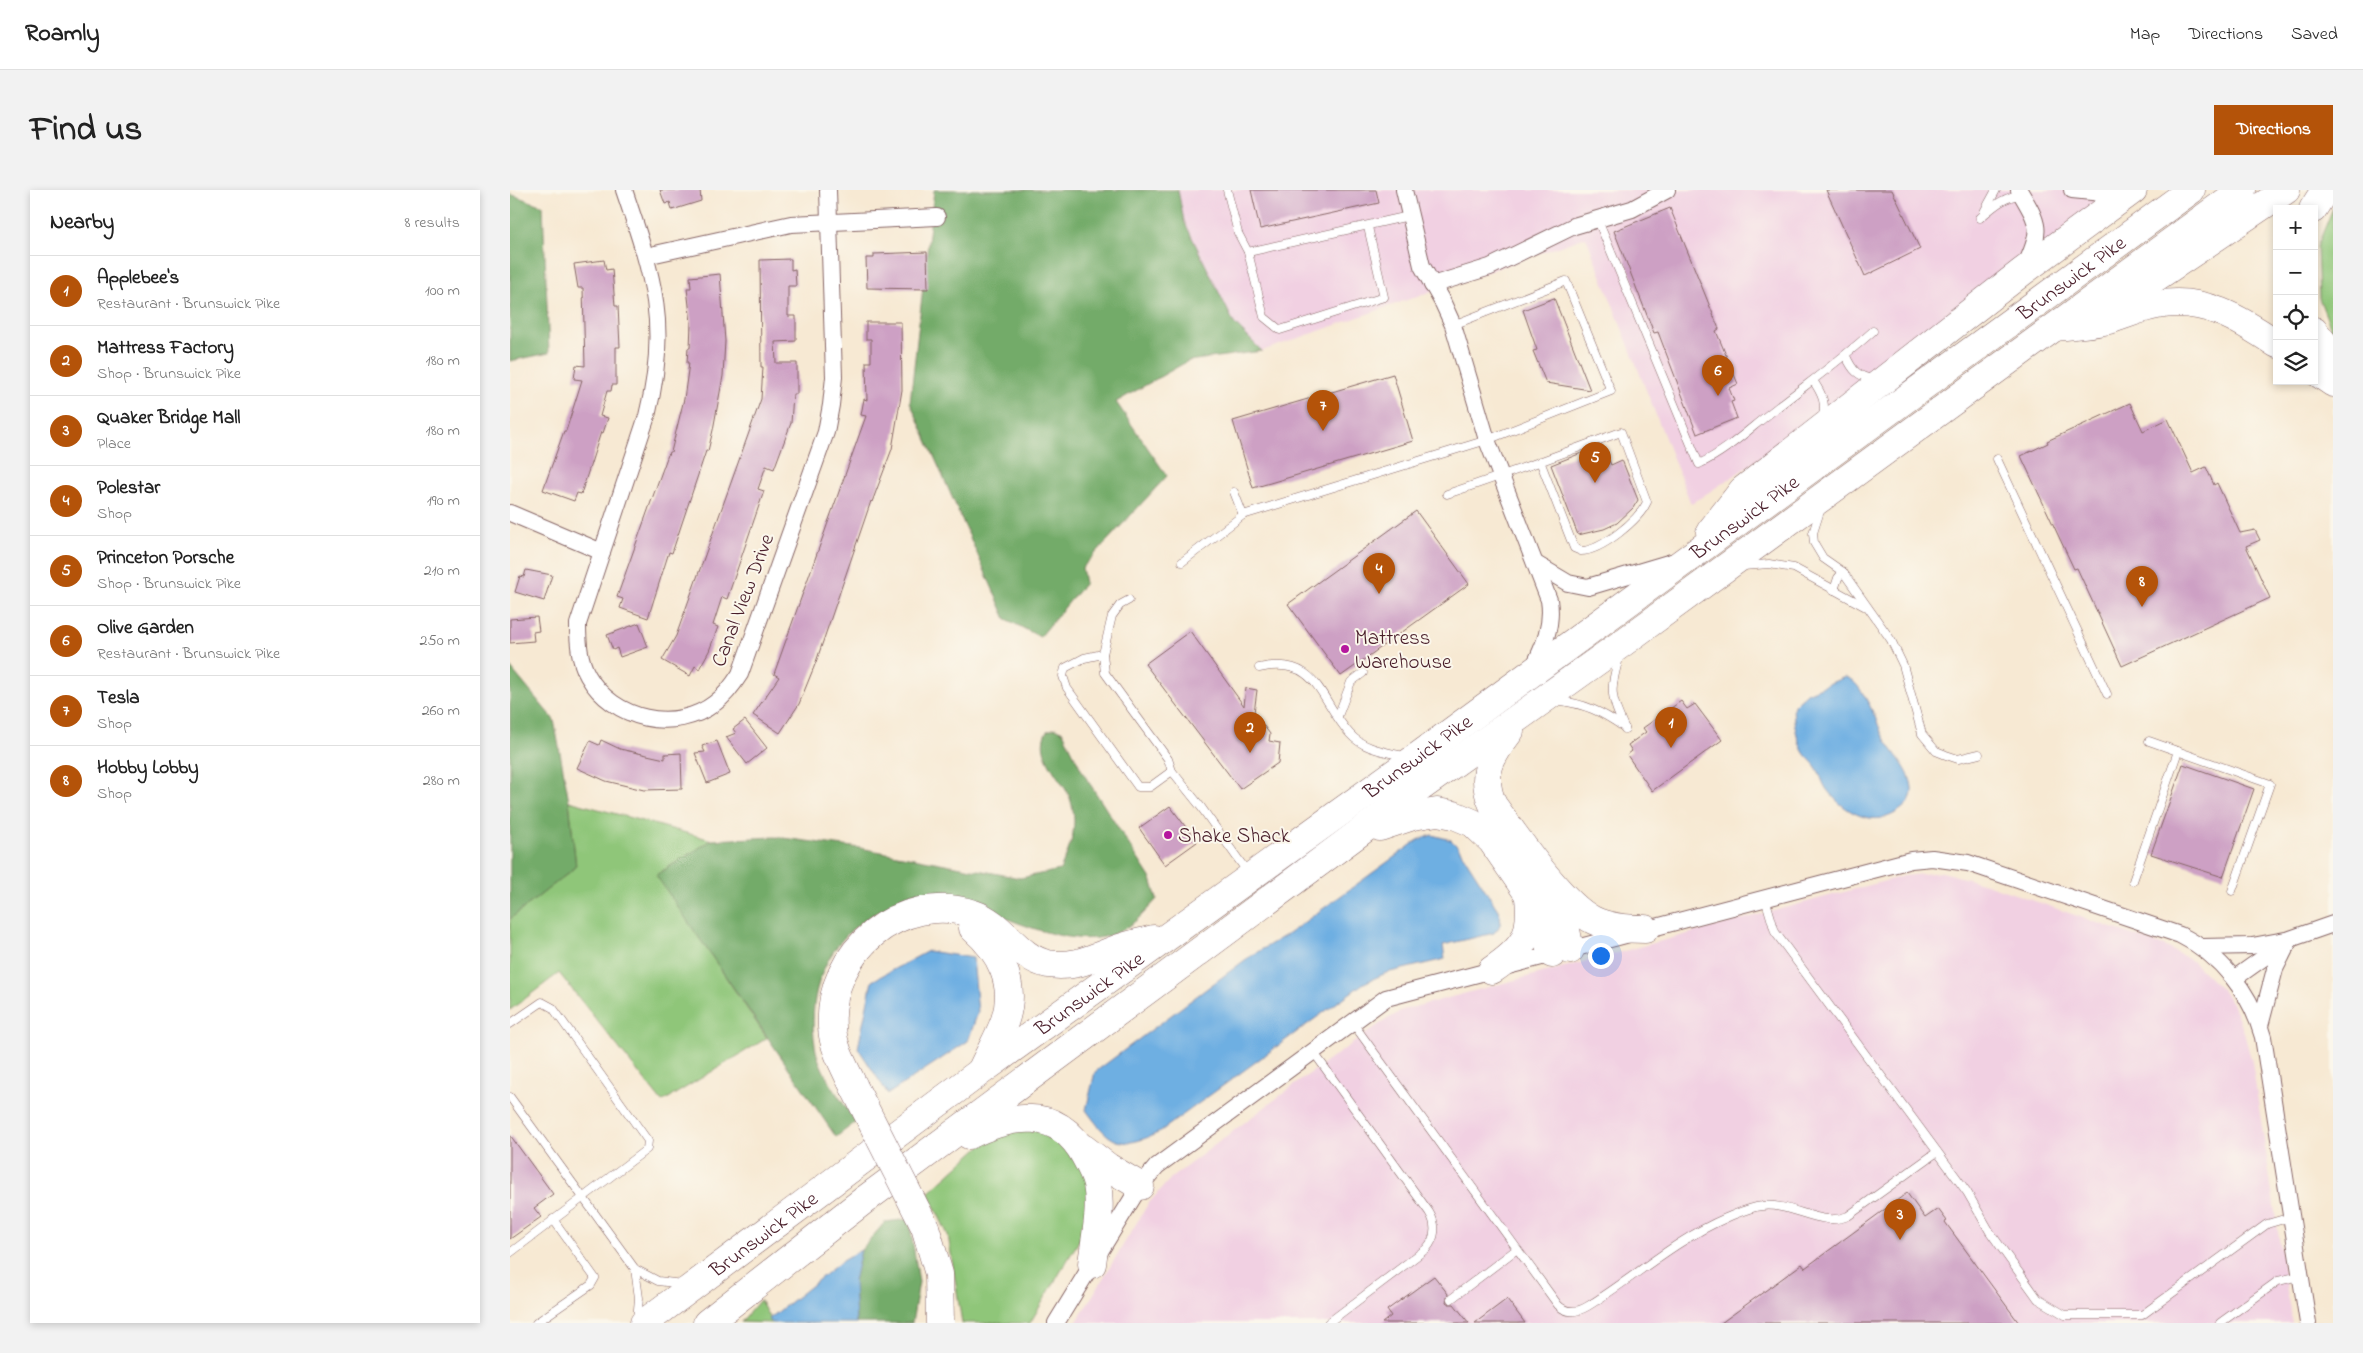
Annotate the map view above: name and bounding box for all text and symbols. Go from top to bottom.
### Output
text: Roamly [25,17,100,52]
text: Map [2130,22,2160,48]
text: Directions [2188,22,2263,48]
text: Saved [2291,22,2338,48]
text: Find us [30,105,142,156]
button: Directions [2214,105,2333,155]
map controls [2273,205,2318,385]
button: + [2273,205,2318,250]
text: Nearby [50,208,114,238]
text: 8 results [404,211,460,235]
street label: Brunswick Pike [2011,229,2133,330]
button: − [2273,250,2318,295]
text: Applebee's [97,265,179,292]
text: 1 [63,279,69,303]
text: 100 m [425,279,460,303]
text: Restaurant · Brunswick Pike [97,292,280,316]
button: locate [2273,295,2318,340]
text: Mattress Factory [97,335,234,362]
button: layers [2273,340,2318,385]
text: 2 [62,349,70,373]
text: 180 m [426,349,460,373]
pin: 6 [1702,355,1734,396]
text: Shop · Brunswick Pike [97,362,241,386]
pin: 7 [1307,390,1339,431]
text: Quaker Bridge Mall [97,405,241,432]
text: 3 [63,419,69,443]
text: 180 m [426,419,460,443]
text: Place [97,432,131,456]
pin: 5 [1579,442,1611,483]
street label: Brunswick Pike [1684,468,1807,569]
text: Polestar [97,475,160,502]
text: 4 [63,489,69,513]
text: 190 m [427,489,460,513]
text: Shop [97,502,132,526]
street label: Canal View Drive [705,529,783,672]
text: Princeton Porsche [97,545,234,572]
pin: 4 [1363,553,1395,594]
text: 5 [61,559,71,583]
text: 210 m [424,559,460,583]
pin: 8 [2126,566,2158,607]
text: Shop · Brunswick Pike [97,572,241,596]
text: Olive Garden [97,615,194,642]
place label: Mattress Warehouse [1355,624,1452,678]
text: 6 [62,629,70,653]
text: 250 m [420,629,460,653]
text: Restaurant · Brunswick Pike [97,642,280,666]
marker: Mattress Warehouse [1339,643,1351,655]
text: Tesla [97,685,140,712]
text: 7 [63,699,69,723]
text: 260 m [422,699,460,723]
pin: 1 [1655,707,1687,748]
street label: Brunswick Pike [1357,708,1480,808]
text: Shop [97,712,132,736]
pin: 2 [1234,712,1266,753]
text: Hobby Lobby [97,755,199,782]
text: 8 [63,769,69,793]
text: 280 m [423,769,460,793]
text: Shop [97,782,132,806]
place label: Shake Shack [1178,822,1291,852]
marker: Shake Shack [1162,829,1174,841]
your location [1588,943,1614,969]
street label: Brunswick Pike [1029,945,1152,1045]
street label: Brunswick Pike [703,1185,825,1286]
pin: 3 [1884,1199,1916,1240]

